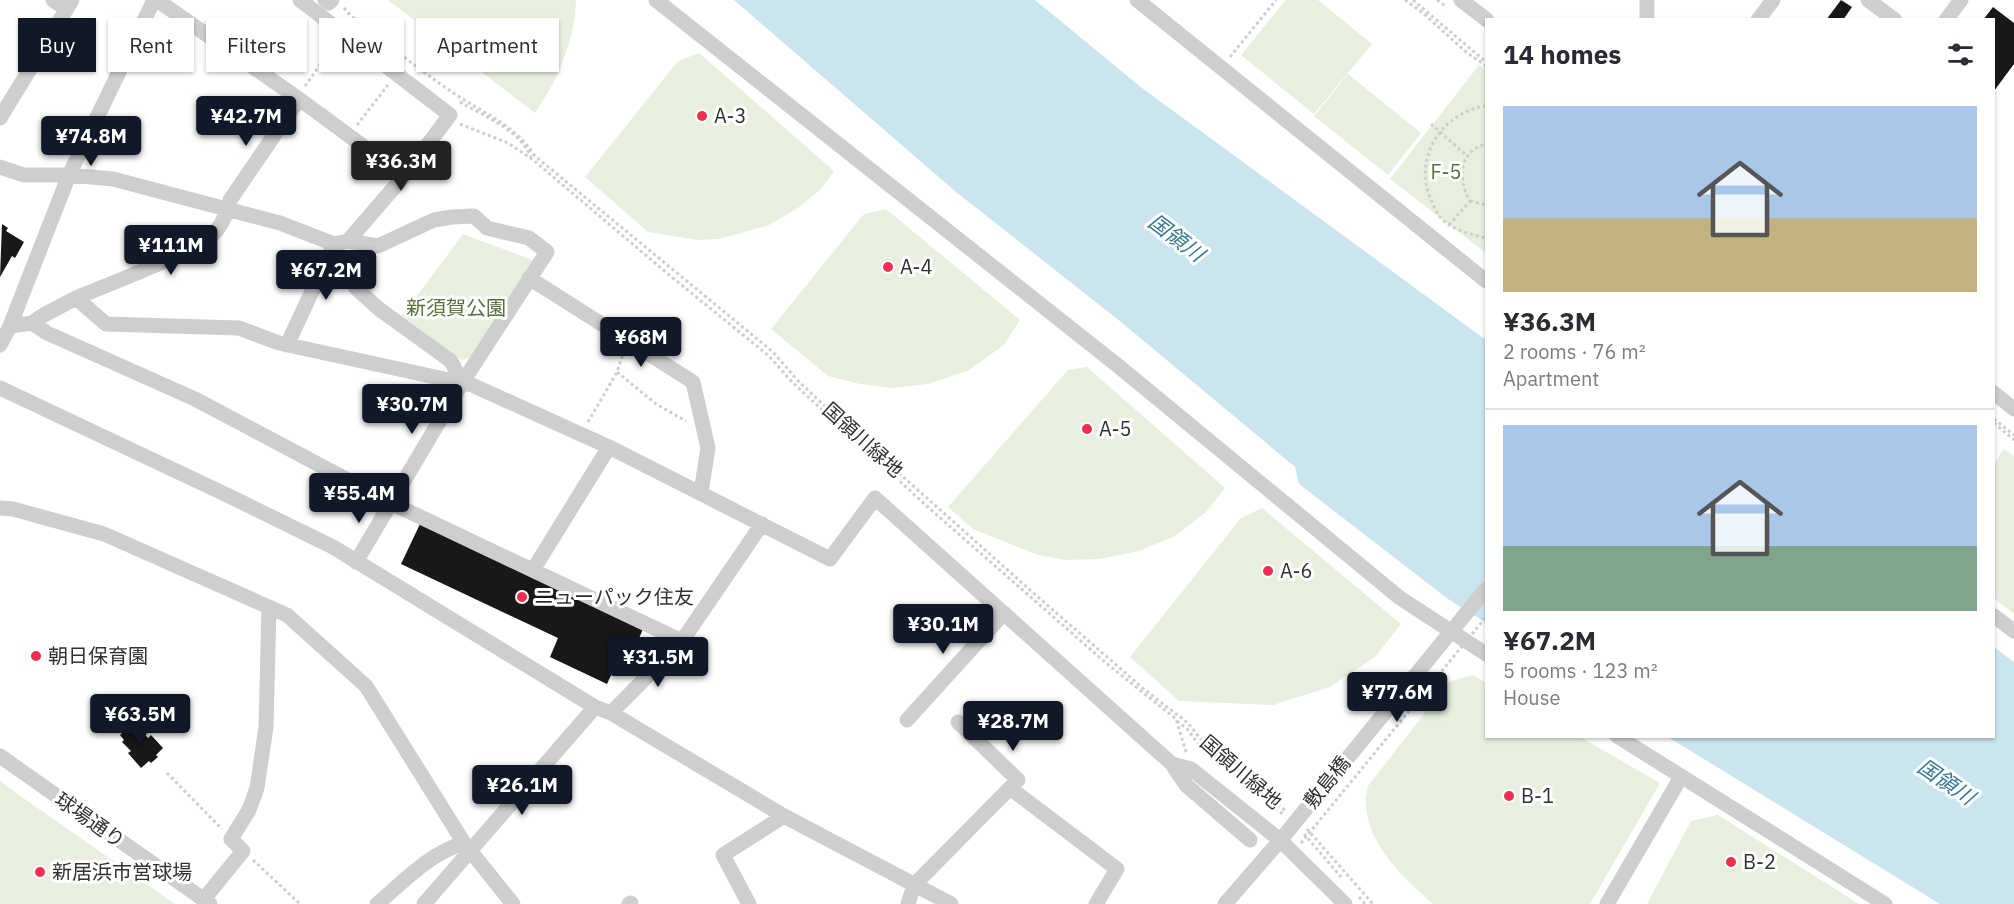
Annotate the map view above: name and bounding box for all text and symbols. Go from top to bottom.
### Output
chip: Buy [18,18,96,72]
chip: Rent [108,18,194,72]
chip: Filters [206,18,307,72]
chip: New [319,18,404,72]
chip: Apartment [416,18,559,72]
text: 14 homes [1503,37,1621,71]
icon: filters [1944,38,1977,71]
pin: ¥42.7M [197,96,295,147]
text: ¥42.7M [210,102,282,129]
place label: A-3 [714,102,746,129]
marker: A-3 [695,109,709,123]
pin: ¥74.8M [42,116,140,167]
text: ¥74.8M [55,122,127,149]
pin: ¥36.3M [352,141,450,192]
icon: home [1686,145,1794,253]
text: ¥36.3M [365,147,437,174]
park label: F-5 [1430,158,1462,185]
water label: 国領川 [1143,207,1212,269]
pin: ¥111M [129,225,213,276]
text: ¥111M [138,231,204,258]
pin: ¥67.2M [277,250,375,301]
place label: A-4 [900,253,932,280]
text: ¥67.2M [290,256,362,283]
marker: A-4 [881,260,895,274]
park label: 新須賀公園 [406,294,506,321]
text: ¥36.3M [1503,304,1596,338]
pin: ¥68M [605,317,677,368]
text: ¥68M [614,323,668,350]
text: 2 rooms · 76 m² [1503,338,1646,365]
text: Apartment [1503,365,1599,392]
pin: ¥30.7M [363,384,461,435]
text: ¥30.7M [376,390,448,417]
street label: 国領川緑地 [817,396,910,483]
place label: A-5 [1099,415,1131,442]
marker: A-5 [1080,422,1094,436]
icon: home [1686,464,1794,572]
pin: ¥55.4M [310,473,408,524]
text: ¥55.4M [323,479,395,506]
place label: A-6 [1280,557,1312,584]
marker: A-6 [1261,564,1275,578]
place label: ニューパック住友 [534,583,694,610]
marker: ニューパック住友 [515,590,529,604]
pin: ¥30.1M [894,604,992,655]
text: ¥30.1M [907,610,979,637]
text: ¥67.2M [1503,623,1596,657]
pin: ¥31.5M [609,637,707,688]
place label: 朝日保育園 [48,642,148,669]
text: ¥31.5M [622,643,694,670]
marker: 朝日保育園 [29,649,43,663]
text: 5 rooms · 123 m² [1503,657,1658,684]
pin: ¥77.6M [1348,672,1446,723]
text: ¥77.6M [1361,678,1433,705]
text: House [1503,684,1560,711]
pin: ¥63.5M [91,694,189,745]
text: ¥63.5M [104,700,176,727]
pin: ¥28.7M [964,701,1062,752]
text: ¥28.7M [977,707,1049,734]
street label: 国領川緑地 [1195,729,1288,815]
street label: 敷島橋 [1297,750,1356,813]
water label: 国領川 [1913,752,1982,812]
pin: ¥26.1M [473,765,571,816]
text: ¥26.1M [486,771,558,798]
place label: B-1 [1521,782,1554,809]
street label: 球場通り [50,786,131,854]
marker: B-1 [1502,789,1516,803]
place label: B-2 [1743,848,1776,875]
marker: B-2 [1724,855,1738,869]
place label: 新居浜市営球場 [52,858,192,885]
marker: 新居浜市営球場 [33,865,47,879]

